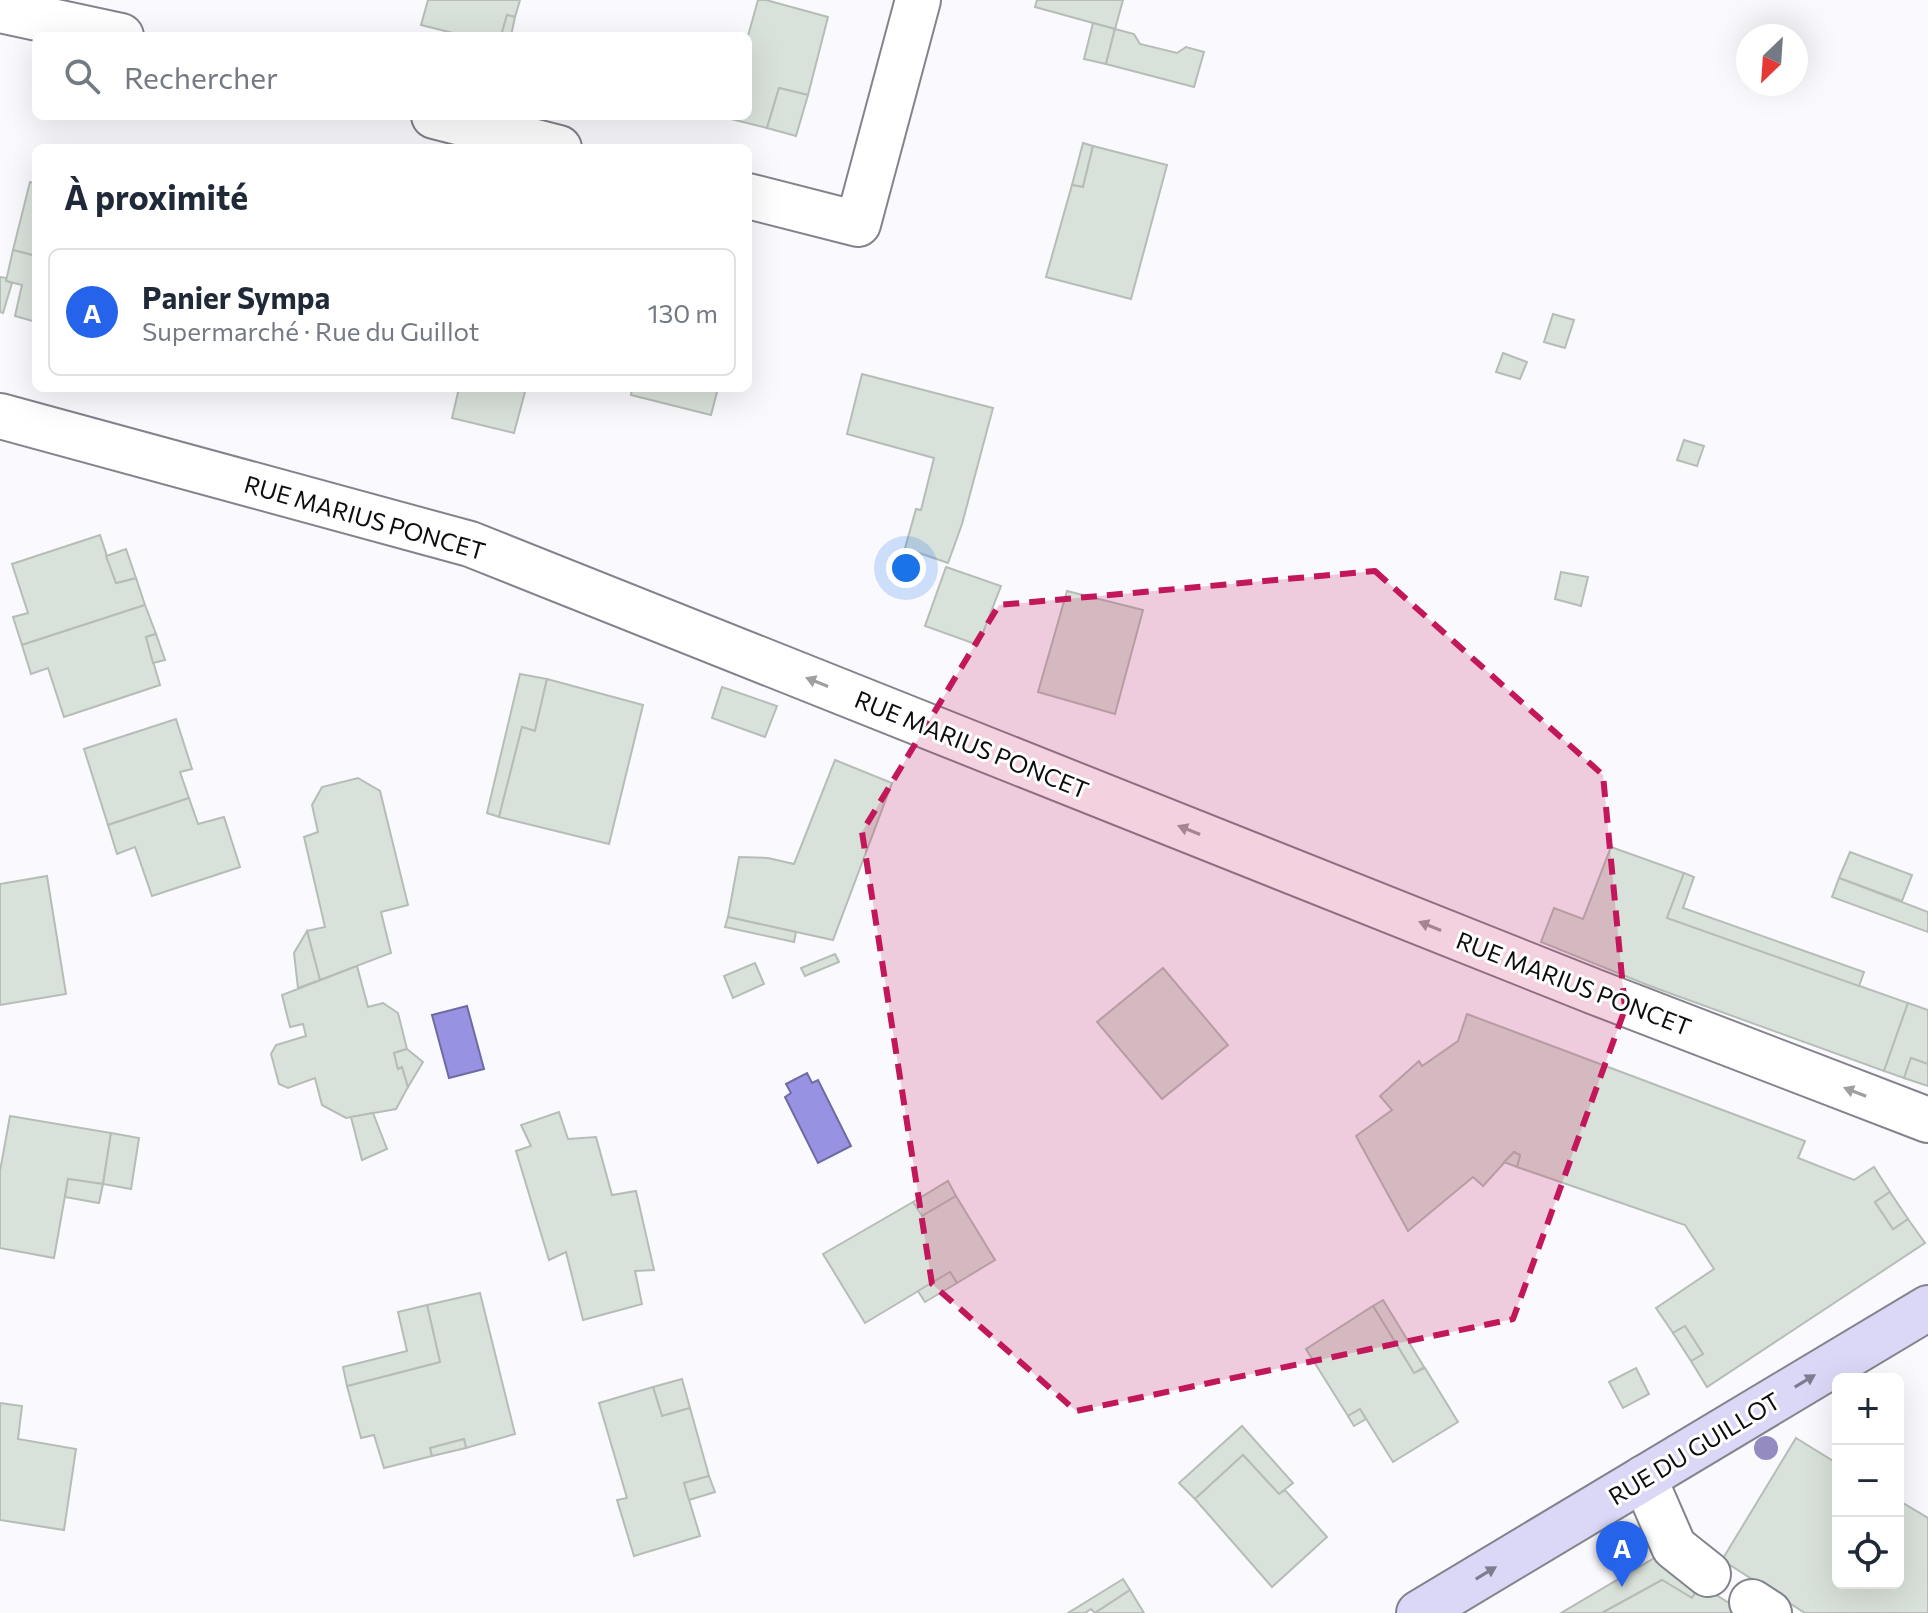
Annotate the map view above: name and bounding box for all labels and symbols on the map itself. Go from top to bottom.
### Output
north arrow [1736,24,1808,96]
street label: RUE MARIUS PONCET [241,469,489,565]
your location [886,548,926,588]
one-way arrow [805,675,829,688]
street label: RUE MARIUS PONCET [851,684,1093,804]
one-way arrow [1177,823,1201,836]
one-way arrow [1418,919,1442,932]
street label: RUE MARIUS PONCET [1452,925,1696,1041]
one-way arrow [1843,1085,1867,1098]
one-way arrow [1794,1375,1816,1389]
street label: RUE DU GUILLOT [1603,1385,1785,1511]
pin: A [1596,1521,1648,1587]
one-way arrow [1475,1566,1497,1580]

